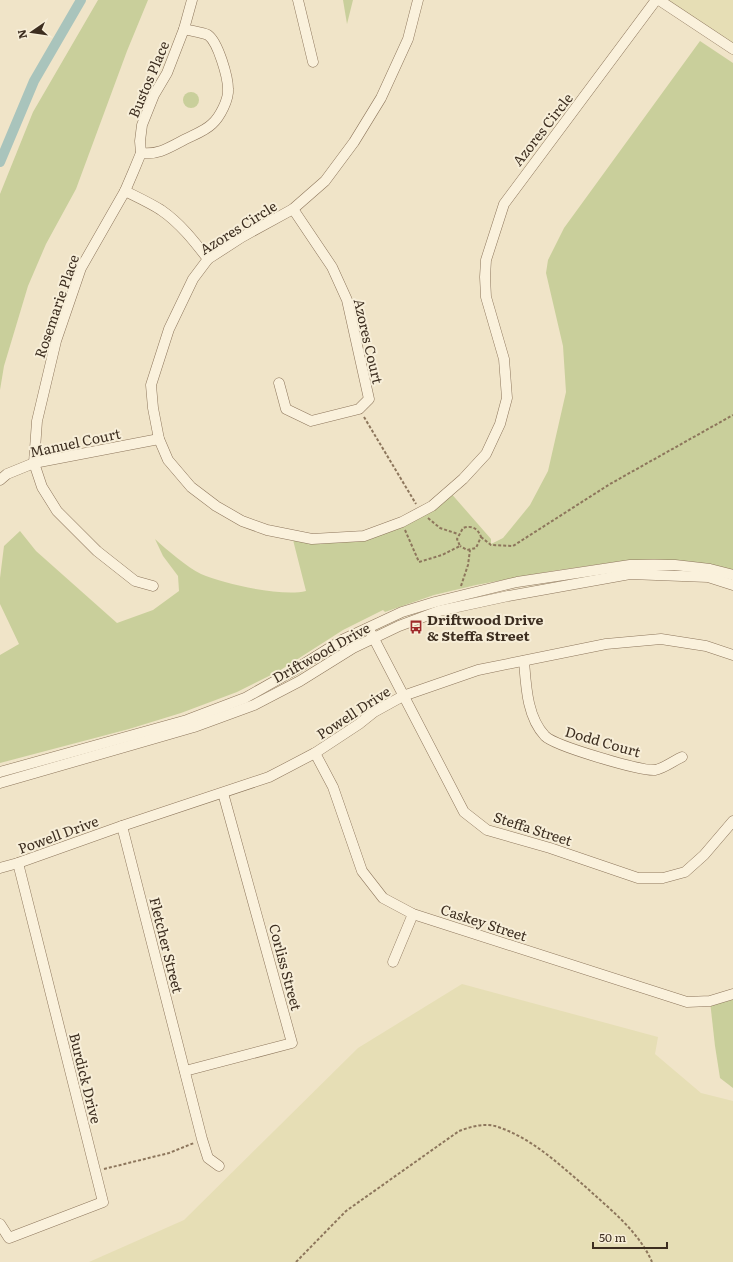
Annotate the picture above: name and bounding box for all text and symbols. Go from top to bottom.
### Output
north arrow [12,12,52,52]
text: N [12,28,30,41]
street label: Bustos Place [123,37,173,121]
street label: Azores Circle [507,88,577,170]
street label: Azores Circle [196,195,280,259]
street label: Rosemarie Place [29,252,83,360]
street label: Azores Court [349,296,389,386]
street label: Manuel Court [28,423,123,461]
place label: Driftwood Drive & Steffa Street [427,609,543,645]
street label: Driftwood Drive [269,617,373,687]
bus stop icon: Driftwood Drive & Steffa Street [408,619,424,635]
street label: Powell Drive [312,681,394,743]
street label: Dodd Court [563,721,643,761]
street label: Steffa Street [491,806,575,850]
street label: Powell Drive [15,810,101,858]
street label: Fletcher Street [145,895,189,995]
street label: Caskey Street [438,899,530,945]
street label: Corliss Street [265,921,307,1013]
street label: Burdick Drive [65,1031,107,1125]
scale bar [593,1224,667,1250]
text: 50 m [599,1228,626,1246]

